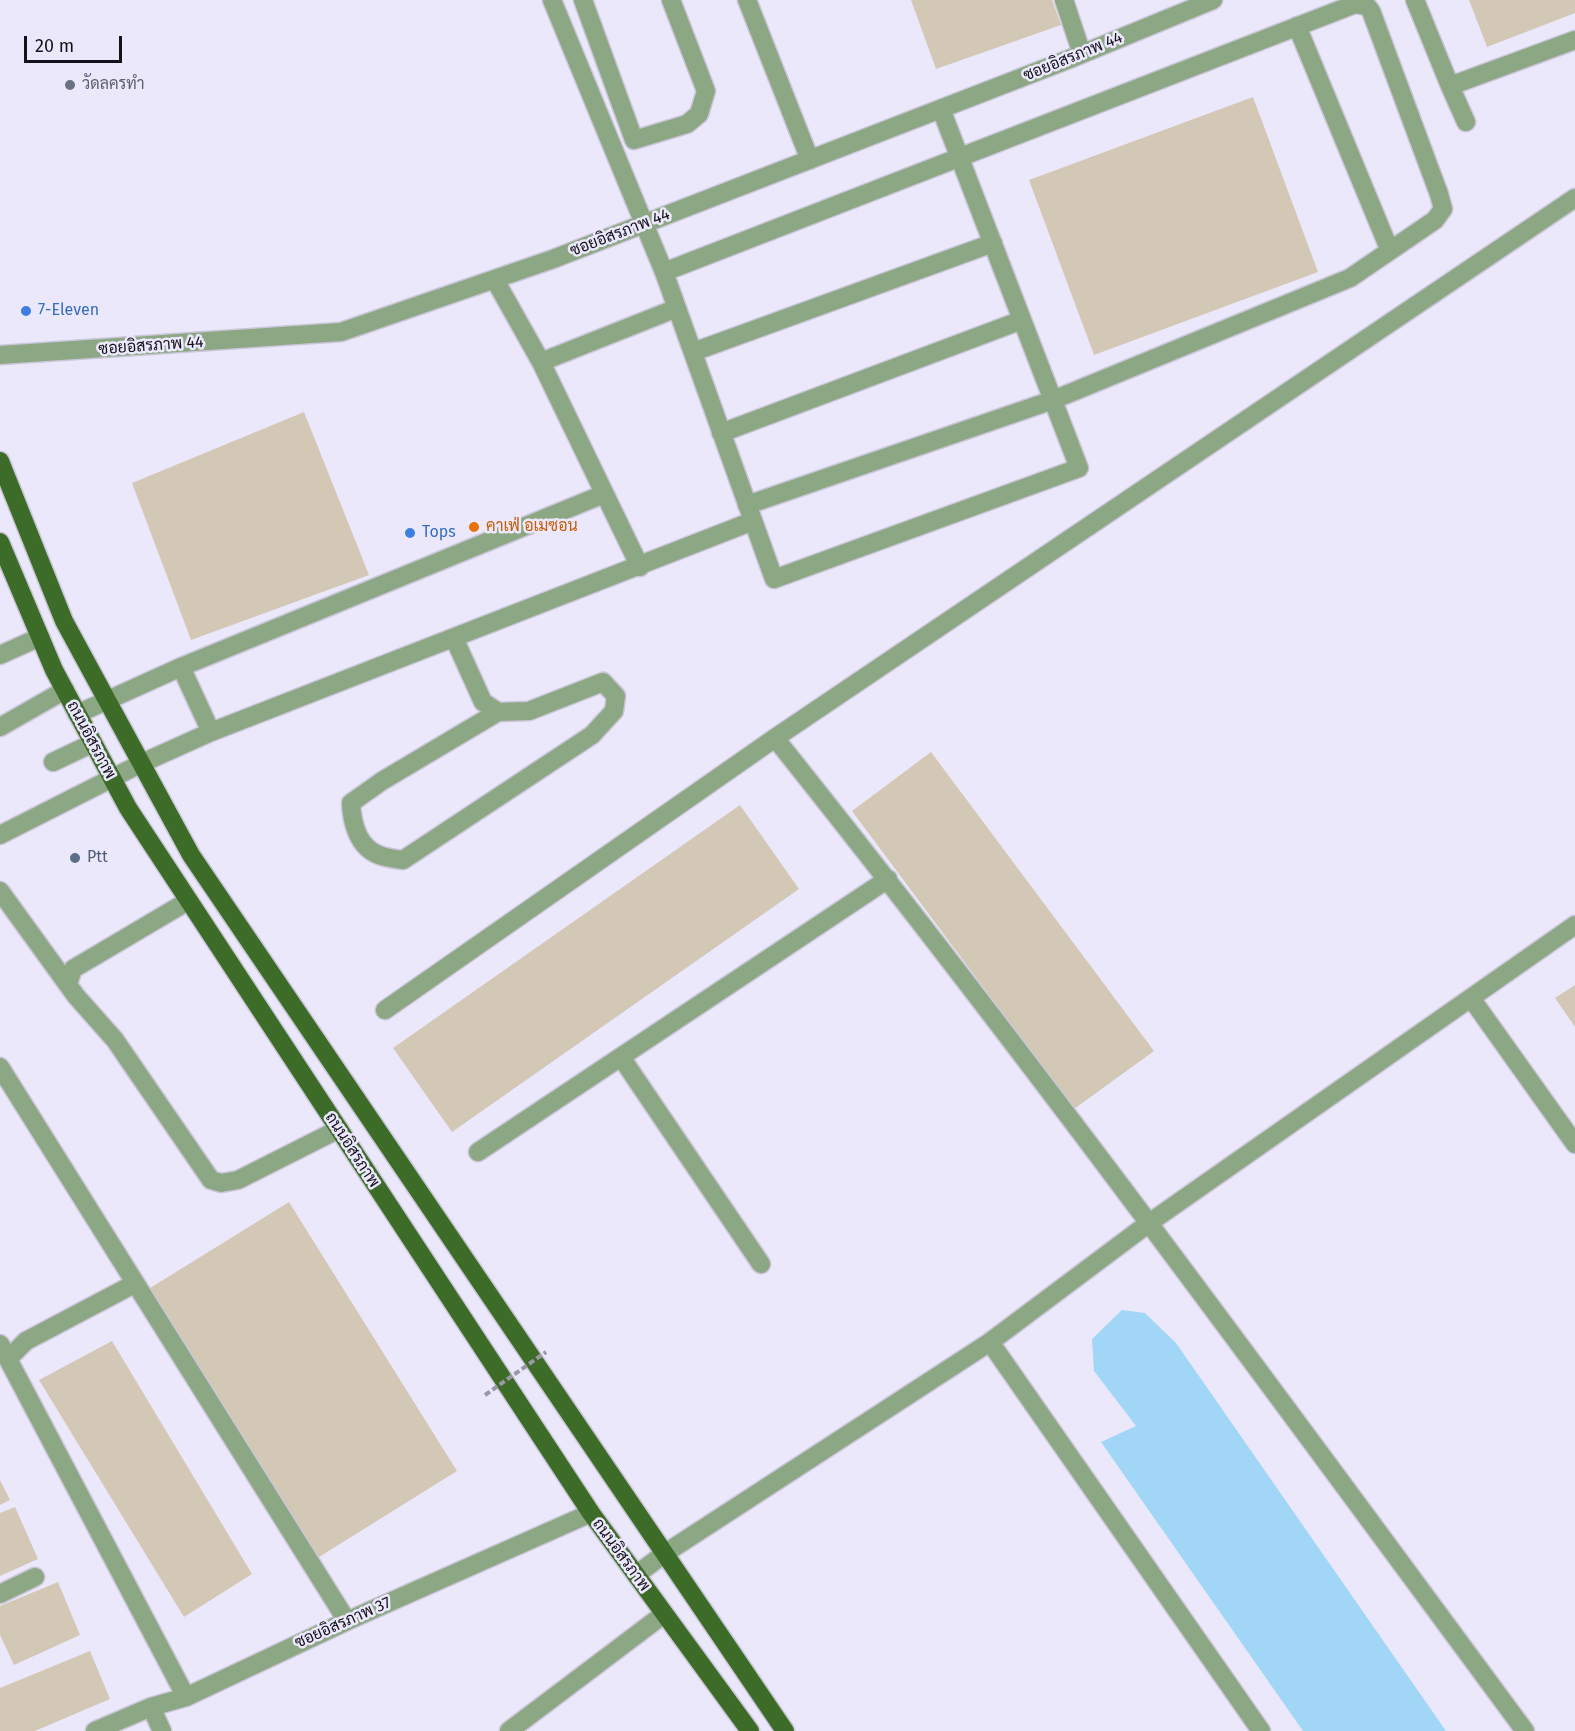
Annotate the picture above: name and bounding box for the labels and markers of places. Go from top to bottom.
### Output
place label: วัดลครทำ [82,75,145,95]
marker: วัดลครทำ [63,78,77,92]
place label: 7-Eleven [38,301,99,321]
marker: 7-Eleven [19,304,33,318]
place label: คาเฟ่ อเมซอน [486,517,578,537]
marker: คาเฟ่ อเมซอน [467,520,481,534]
place label: Tops [422,523,456,543]
marker: Tops [403,526,417,540]
place label: Ptt [87,848,108,868]
marker: Ptt [68,851,82,865]

